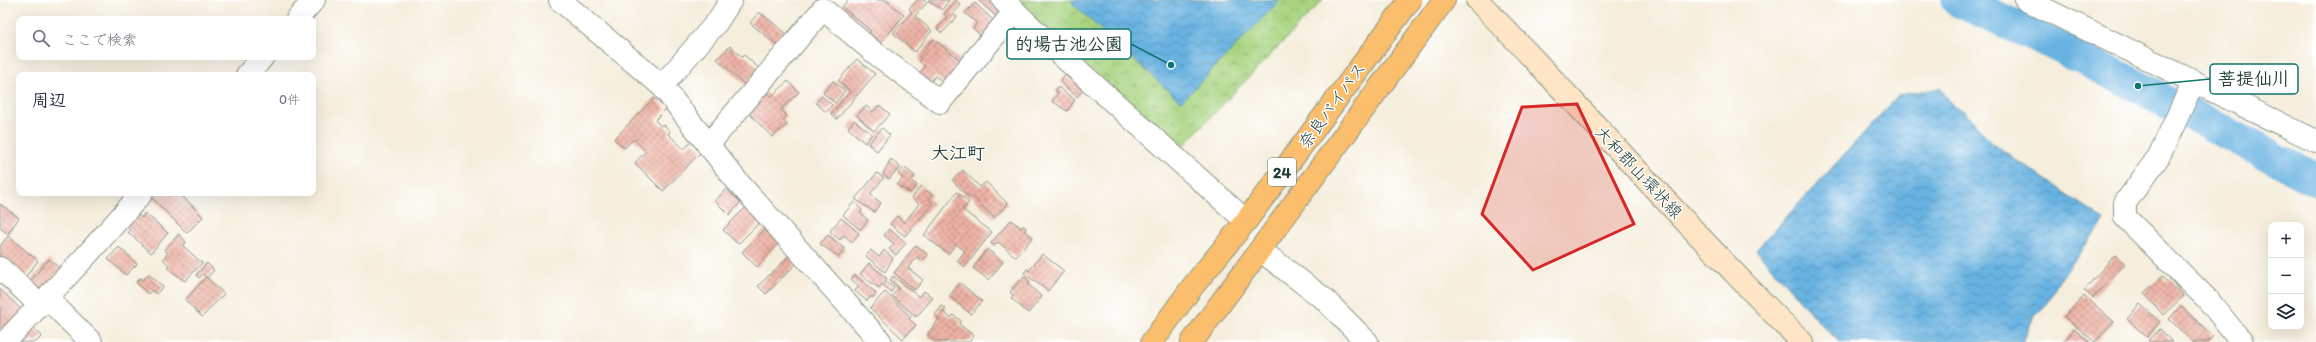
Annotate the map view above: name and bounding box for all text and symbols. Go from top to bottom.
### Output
search box [16,16,316,60]
icon: search [30,27,52,49]
callout: 的場古池公園 [1007,29,1131,59]
text: ここで検索 [62,31,137,49]
text: 的場古池公園 [1015,33,1123,55]
street label: 奈良バイパス [1294,58,1370,152]
callout: 菩提仙川 [2210,64,2298,94]
text: 菩提仙川 [2218,68,2290,90]
text: 周辺 [32,90,66,110]
text: 0件 [279,92,300,107]
street label: 大和郡山環状線 [1591,122,1687,222]
district label: 大江町 [931,142,985,164]
road number: 24 [1268,158,1296,186]
map controls [2268,222,2304,330]
button: + [2268,222,2304,258]
button: − [2268,258,2304,294]
button: layers [2268,294,2304,330]

